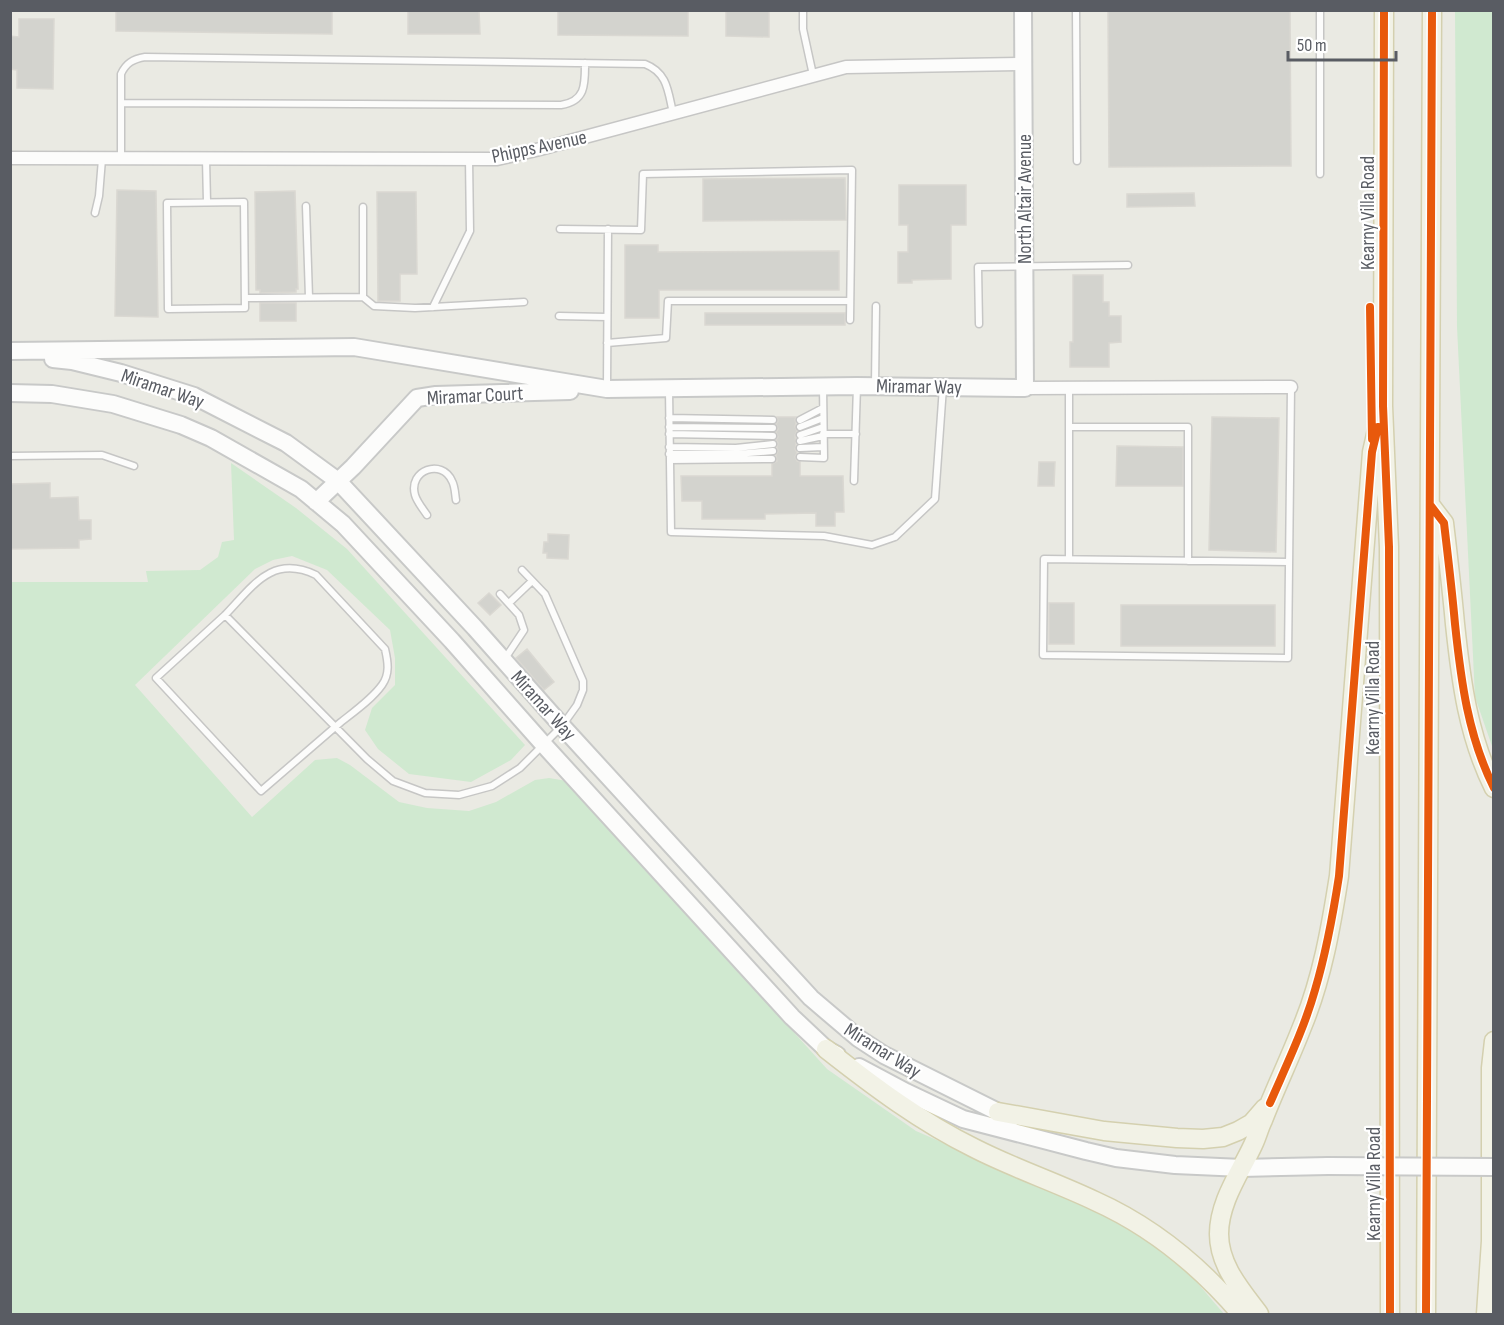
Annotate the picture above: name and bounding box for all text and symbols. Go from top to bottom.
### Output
scale bar [1288,24,1396,62]
text: 50 m [1297,35,1327,56]
street label: Phipps Avenue [489,125,589,169]
street label: North Altair Avenue [1013,134,1037,264]
street label: Kearny Villa Road [1356,156,1380,270]
street label: Miramar Way [118,364,207,414]
street label: Miramar Way [876,374,962,400]
street label: Miramar Court [426,381,524,411]
street label: Kearny Villa Road [1361,641,1385,755]
street label: Miramar Way [506,666,581,746]
street label: Miramar Way [840,1018,926,1084]
street label: Kearny Villa Road [1362,1127,1386,1241]

